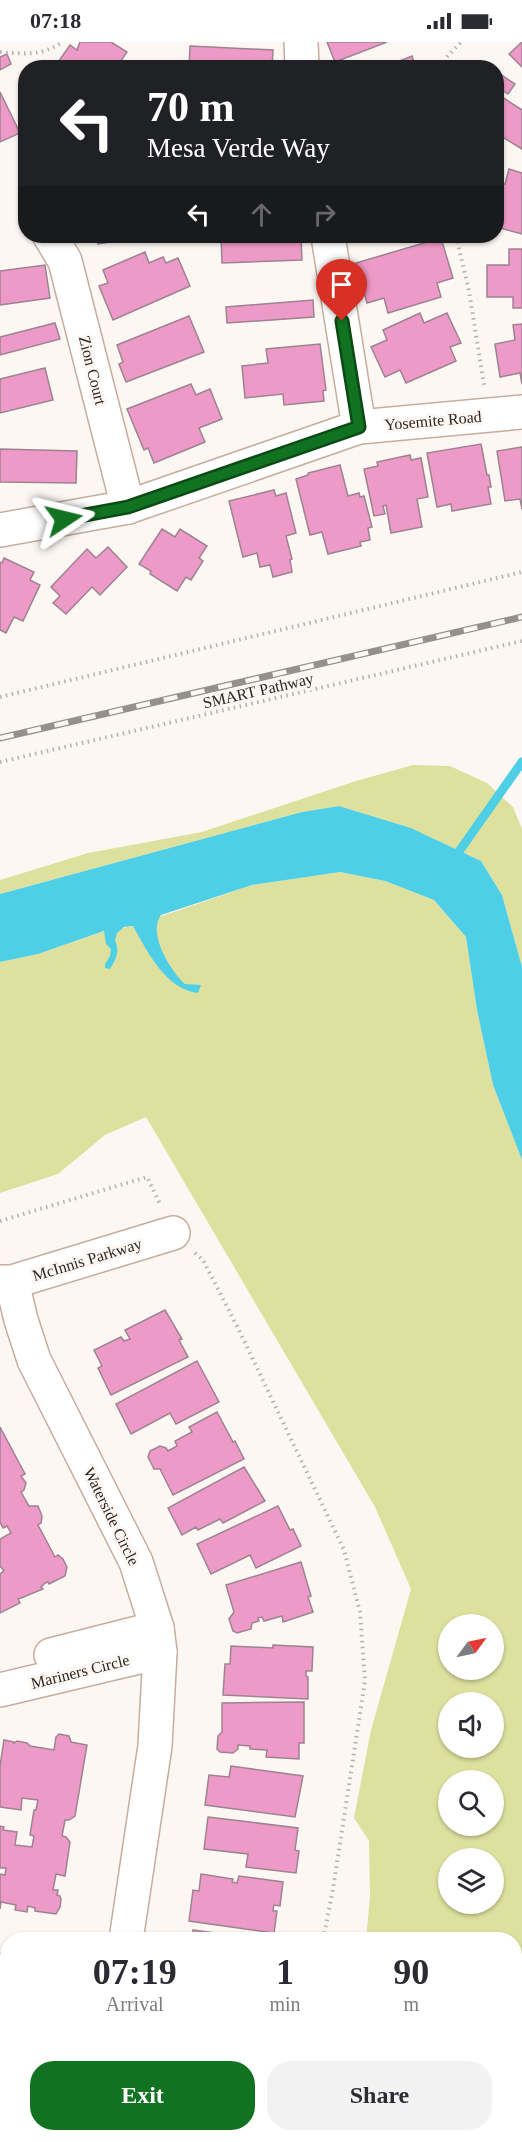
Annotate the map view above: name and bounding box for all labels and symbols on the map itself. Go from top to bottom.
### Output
pin [316,259,367,321]
street label: Zion Court [76,334,109,407]
street label: Yosemite Road [384,408,482,433]
position arrow [32,487,96,551]
street label: SMART Pathway [201,669,315,712]
street label: McInnis Parkway [30,1235,144,1285]
street label: Waterside Circle [81,1465,143,1568]
north arrow [438,1614,504,1680]
street label: Mariners Circle [29,1651,131,1692]

